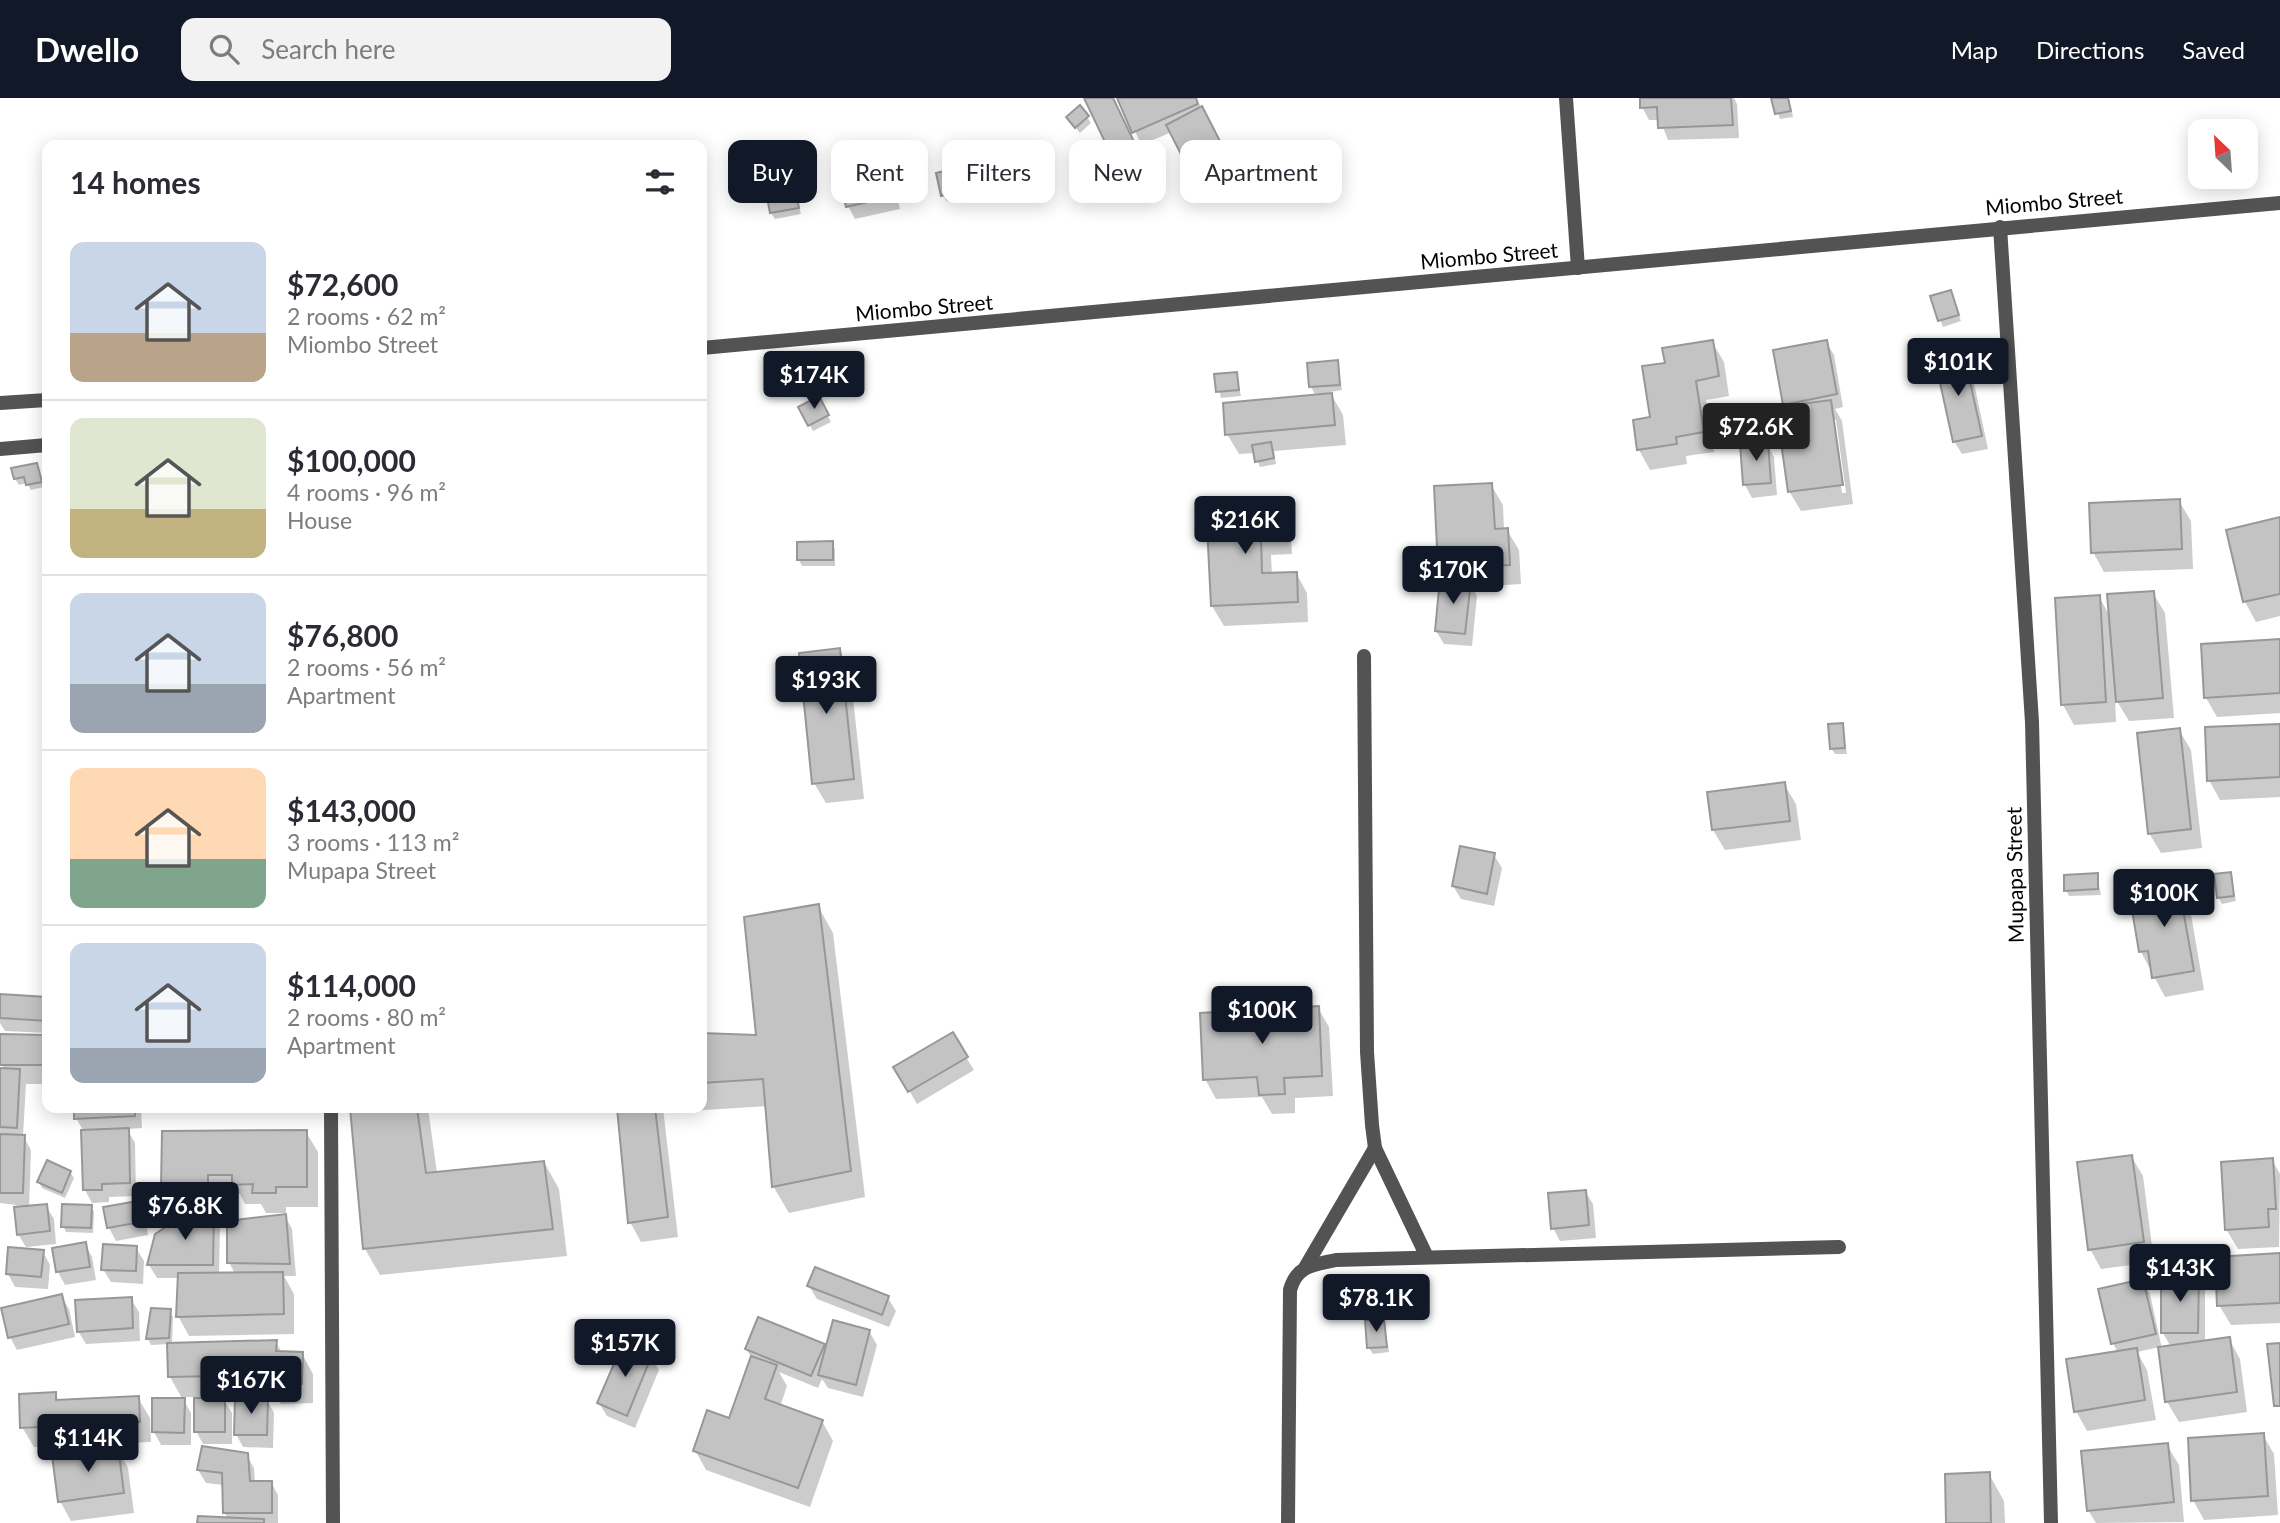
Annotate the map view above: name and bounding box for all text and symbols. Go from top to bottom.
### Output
search box [181,18,671,81]
text: Dwello [35,29,139,69]
icon: search [205,30,243,68]
text: Search here [261,33,395,65]
text: Map [1951,35,1998,64]
text: Directions [2036,35,2144,64]
text: Saved [2182,35,2245,64]
north arrow [2188,119,2258,189]
map controls [2188,119,2258,189]
chip: Buy [728,140,817,203]
chip: Rent [831,140,928,203]
chip: Filters [942,140,1055,203]
chip: New [1069,140,1166,203]
chip: Apartment [1180,140,1342,203]
icon: filters [641,163,679,201]
text: 14 homes [70,164,201,200]
street label: Miombo Street [1984,182,2124,219]
street label: Miombo Street [1419,236,1559,273]
text: $72,600 [287,266,398,302]
icon: home [126,270,210,354]
street label: Miombo Street [854,288,994,325]
text: 2 rooms · 62 m² [287,302,446,330]
text: Miombo Street [287,330,438,358]
pin: $101K [1909,338,2007,398]
text: $101K [1923,347,1993,375]
pin: $174K [765,352,863,411]
text: $174K [779,360,849,388]
pin: $72.6K [1699,404,1813,463]
text: $72.6K [1719,412,1793,440]
text: $100,000 [287,442,416,478]
icon: home [126,446,210,530]
text: 4 rooms · 96 m² [287,478,446,506]
pin: $216K [1196,496,1294,556]
text: $216K [1210,505,1280,533]
text: House [287,506,352,534]
pin: $170K [1404,546,1502,606]
text: $170K [1418,555,1488,583]
text: $76,800 [287,617,398,653]
icon: home [126,621,210,705]
text: 2 rooms · 56 m² [287,653,446,681]
pin: $193K [777,656,875,716]
text: $193K [791,665,861,693]
text: Apartment [287,681,395,709]
text: $143,000 [287,792,416,828]
icon: home [126,796,210,880]
street label: Mupapa Street [2000,806,2028,943]
text: 3 rooms · 113 m² [287,828,459,856]
text: Mupapa Street [287,856,436,884]
pin: $100K [2115,870,2213,929]
text: $100K [2129,878,2199,906]
text: $114,000 [287,967,416,1003]
icon: home [126,971,210,1055]
pin: $100K [1213,986,1311,1046]
text: $100K [1227,995,1297,1023]
text: 2 rooms · 80 m² [287,1003,446,1031]
text: Apartment [287,1031,395,1059]
pin: $76.8K [128,1182,242,1242]
text: $76.8K [148,1191,222,1219]
pin: $143K [2131,1244,2229,1304]
text: $143K [2145,1253,2215,1281]
pin: $78.1K [1319,1274,1433,1334]
text: $78.1K [1339,1283,1413,1311]
pin: $157K [576,1320,674,1379]
text: $157K [590,1328,660,1356]
pin: $167K [202,1356,300,1416]
text: $167K [216,1365,286,1393]
pin: $114K [39,1414,137,1474]
text: $114K [53,1423,123,1451]

